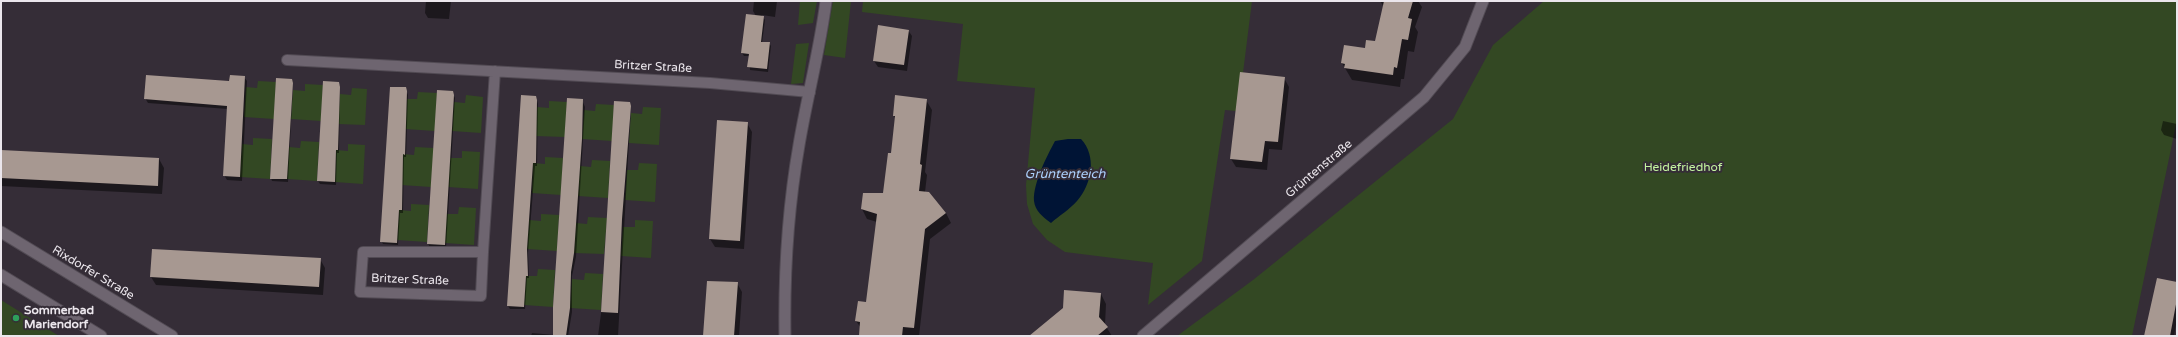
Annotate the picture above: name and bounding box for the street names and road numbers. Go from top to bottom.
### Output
street label: Britzer Straße [614,58,692,76]
street label: Grüntenstraße [1283,137,1355,201]
street label: Rixdorfer Straße [49,243,137,303]
street label: Britzer Straße [371,271,449,289]

